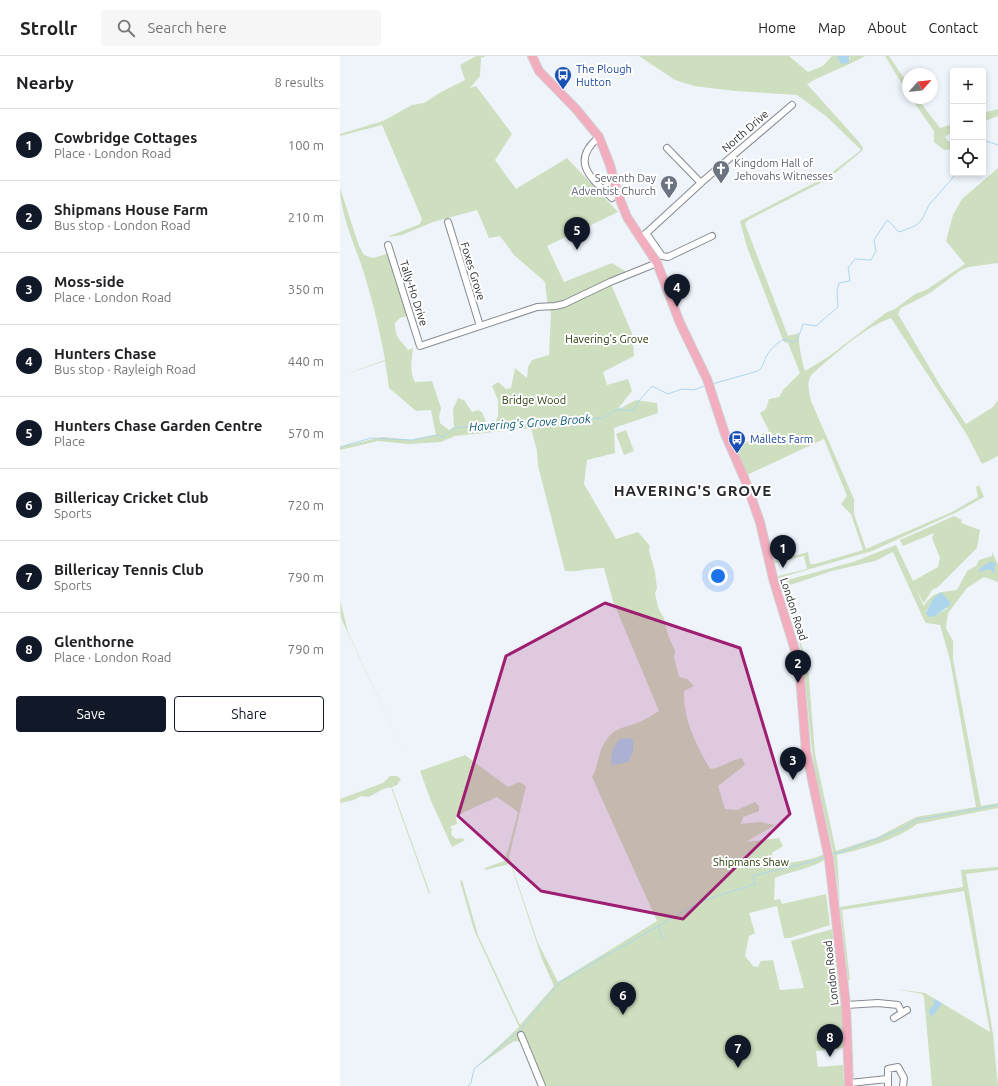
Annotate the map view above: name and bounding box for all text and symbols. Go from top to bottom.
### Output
search box [101,10,381,46]
text: Strollr [20,17,77,39]
icon: search [115,17,137,39]
text: Search here [147,19,227,36]
text: Home [758,20,796,36]
text: Map [818,20,846,36]
text: About [868,20,907,36]
text: Contact [929,20,978,36]
place label: The Plough Hutton [576,63,632,88]
bus stop icon: The Plough Hutton [553,65,573,90]
north arrow [902,68,938,104]
map controls [950,68,986,176]
button: + [950,68,986,104]
text: Nearby [16,73,74,92]
text: 8 results [274,75,324,89]
button: − [950,104,986,140]
street label: North Drive [719,108,771,154]
text: Cowbridge Cottages [54,129,197,146]
text: 1 [25,138,33,152]
text: 100 m [288,138,324,152]
button: locate [950,140,986,176]
text: Place · London Road [54,146,171,160]
place label: Kingdom Hall of Jehovahs Witnesses [734,157,833,182]
church icon: Kingdom Hall of Jehovahs Witnesses [711,159,731,184]
place label: Seventh Day Adventist Church [571,172,657,197]
church icon: Seventh Day Adventist Church [659,174,679,199]
text: Shipmans House Farm [54,201,208,218]
text: 2 [25,210,33,224]
text: 210 m [288,210,324,224]
pin: 5 [564,217,590,250]
text: Bus stop · London Road [54,218,191,232]
street label: Foxes Grove [458,240,488,302]
street label: Tally-Ho Drive [398,259,430,327]
text: Moss-side [54,273,124,290]
pin: 4 [664,274,690,307]
text: 3 [25,282,33,296]
text: 350 m [288,282,324,296]
text: Place · London Road [54,290,171,304]
park label: Havering's Grove [565,333,649,345]
text: Hunters Chase [54,345,156,362]
text: 4 [25,354,33,368]
text: 440 m [288,354,324,368]
text: Bus stop · Rayleigh Road [54,362,196,376]
park label: Bridge Wood [502,394,566,406]
water label: Havering's Grove Brook [469,412,592,433]
text: Hunters Chase Garden Centre [54,417,262,434]
text: 5 [25,426,33,440]
text: 570 m [288,426,324,440]
bus stop icon: Mallets Farm [727,429,747,454]
place label: Mallets Farm [750,433,813,445]
text: Place [54,434,85,448]
district label: HAVERING'S GROVE [614,482,772,499]
text: Billericay Cricket Club [54,489,209,506]
text: 6 [25,498,33,512]
text: 720 m [288,498,324,512]
text: Sports [54,506,92,520]
pin: 1 [770,535,796,568]
text: Billericay Tennis Club [54,561,204,578]
your location [708,566,728,586]
text: 7 [25,570,33,584]
text: 790 m [288,570,324,584]
street label: London Road [778,576,810,642]
text: Sports [54,578,92,592]
text: Glenthorne [54,633,134,650]
text: 8 [25,642,33,656]
text: 790 m [288,642,324,656]
text: Place · London Road [54,650,171,664]
pin: 2 [785,650,811,683]
button: Save [16,696,166,732]
button: Share [174,696,324,732]
pin: 3 [780,747,806,780]
park label: Shipmans Shaw [713,856,790,868]
street label: London Road [822,940,840,1006]
pin: 6 [610,982,636,1015]
pin: 8 [817,1024,843,1057]
pin: 7 [725,1035,751,1068]

